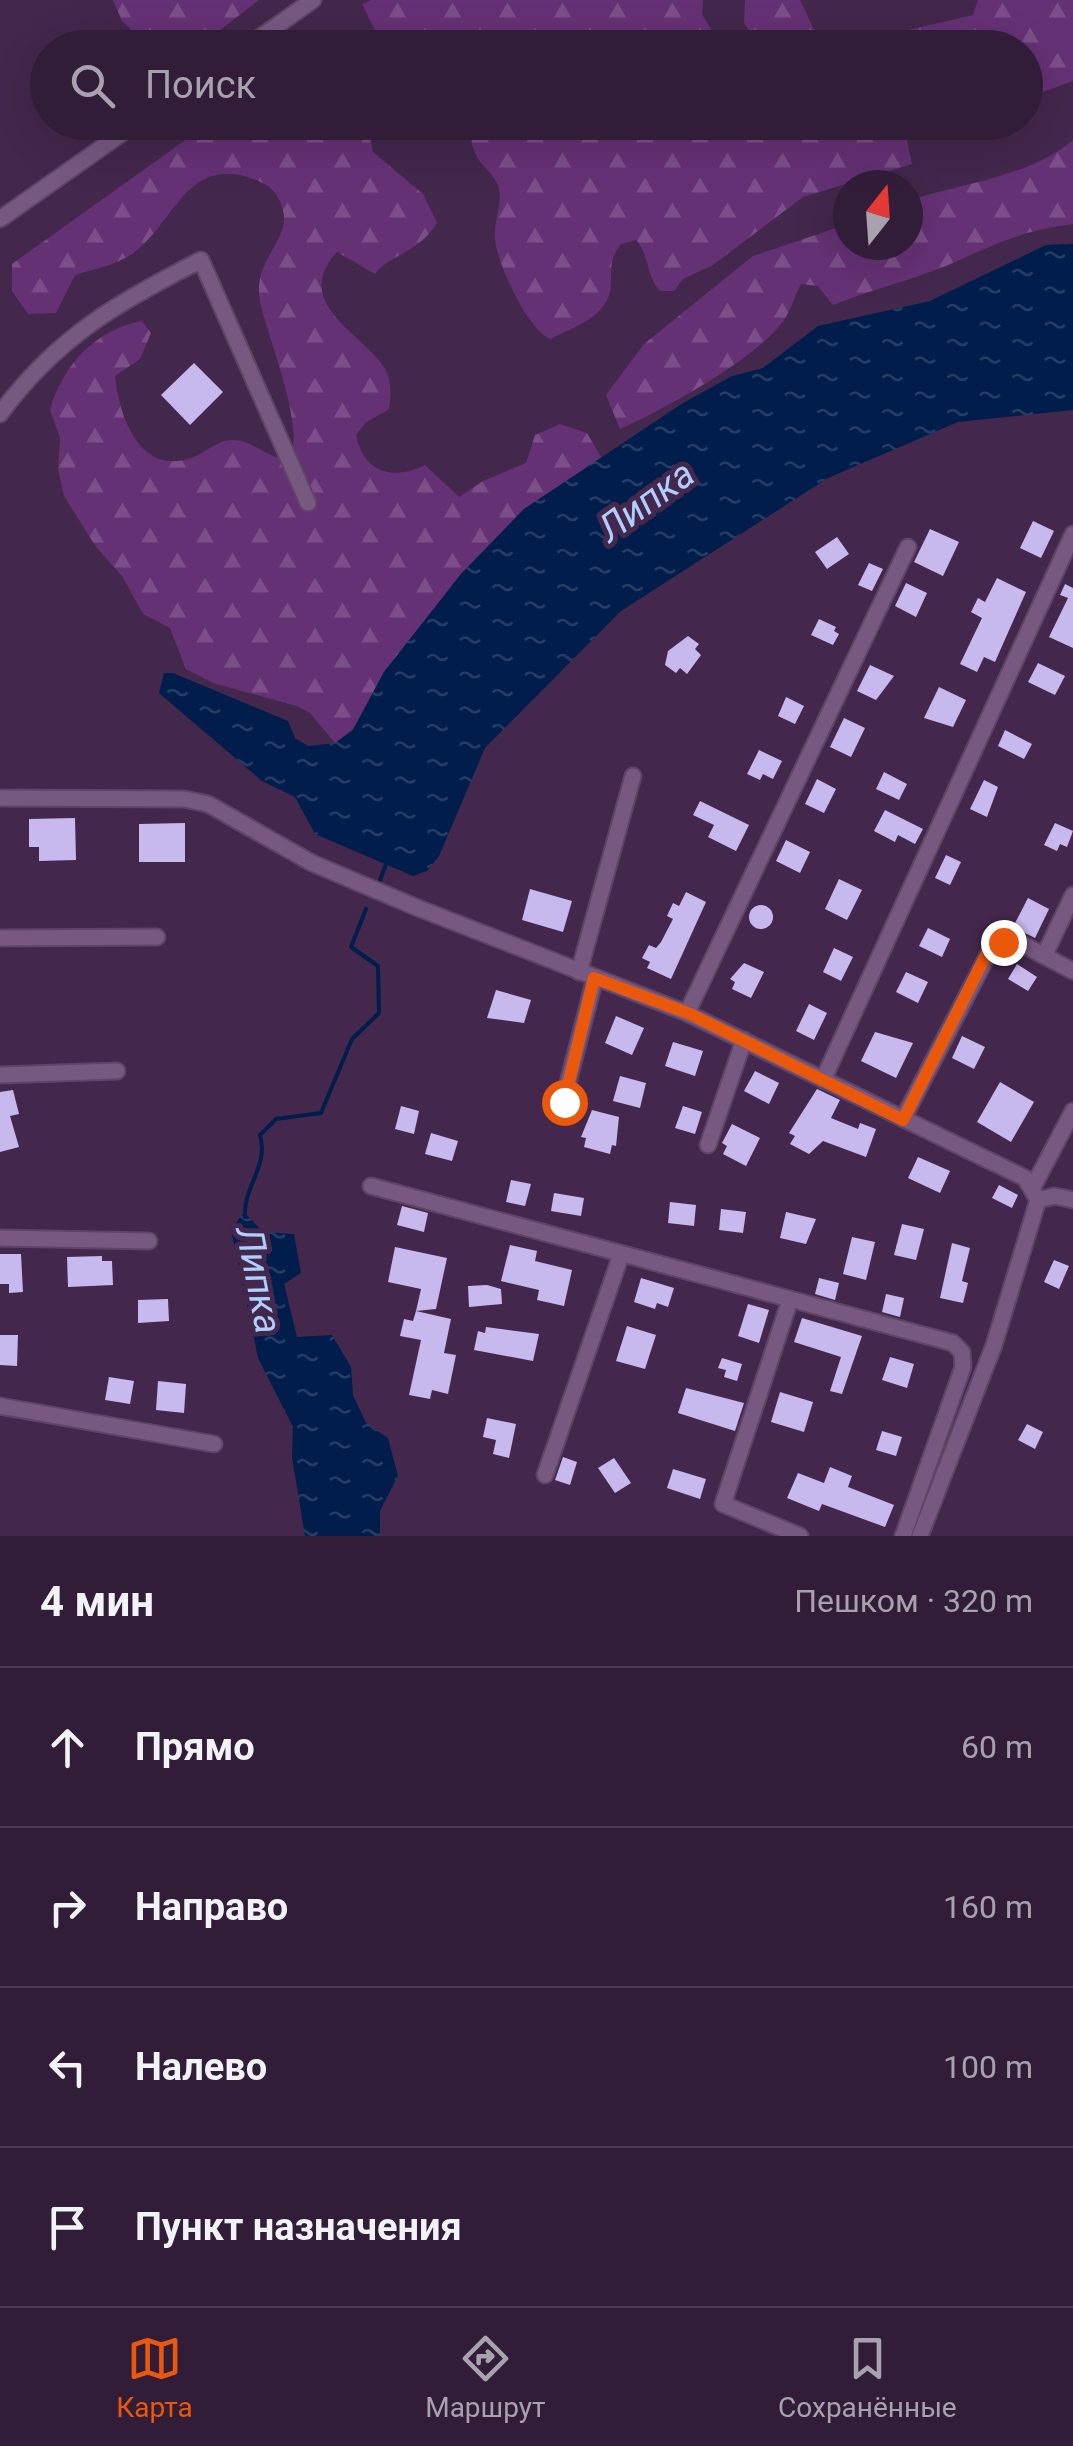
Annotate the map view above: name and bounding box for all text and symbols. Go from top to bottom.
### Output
search box [30,30,1043,140]
icon: search [65,58,120,113]
text: Поиск [145,63,256,107]
north arrow [833,170,923,260]
water label: Липка [588,451,703,551]
route end [981,920,1027,966]
route start [542,1080,588,1126]
water label: Липка [227,1221,291,1338]
text: 4 мин [40,1577,154,1626]
text: Пешком · 320 m [794,1582,1033,1620]
icon: ahead [40,1720,95,1775]
text: Прямо [135,1725,255,1769]
text: 60 m [961,1728,1033,1766]
icon: right [40,1880,95,1935]
text: Направо [135,1885,288,1929]
text: 160 m [943,1888,1033,1926]
icon: left [40,2040,95,2095]
text: Налево [135,2045,267,2089]
text: 100 m [943,2048,1033,2086]
icon: arrive [40,2200,95,2255]
text: Пункт назначения [135,2205,462,2249]
tab: Карта [116,2331,193,2424]
tab: Маршрут [425,2331,546,2424]
tab: Сохранённые [778,2331,957,2424]

